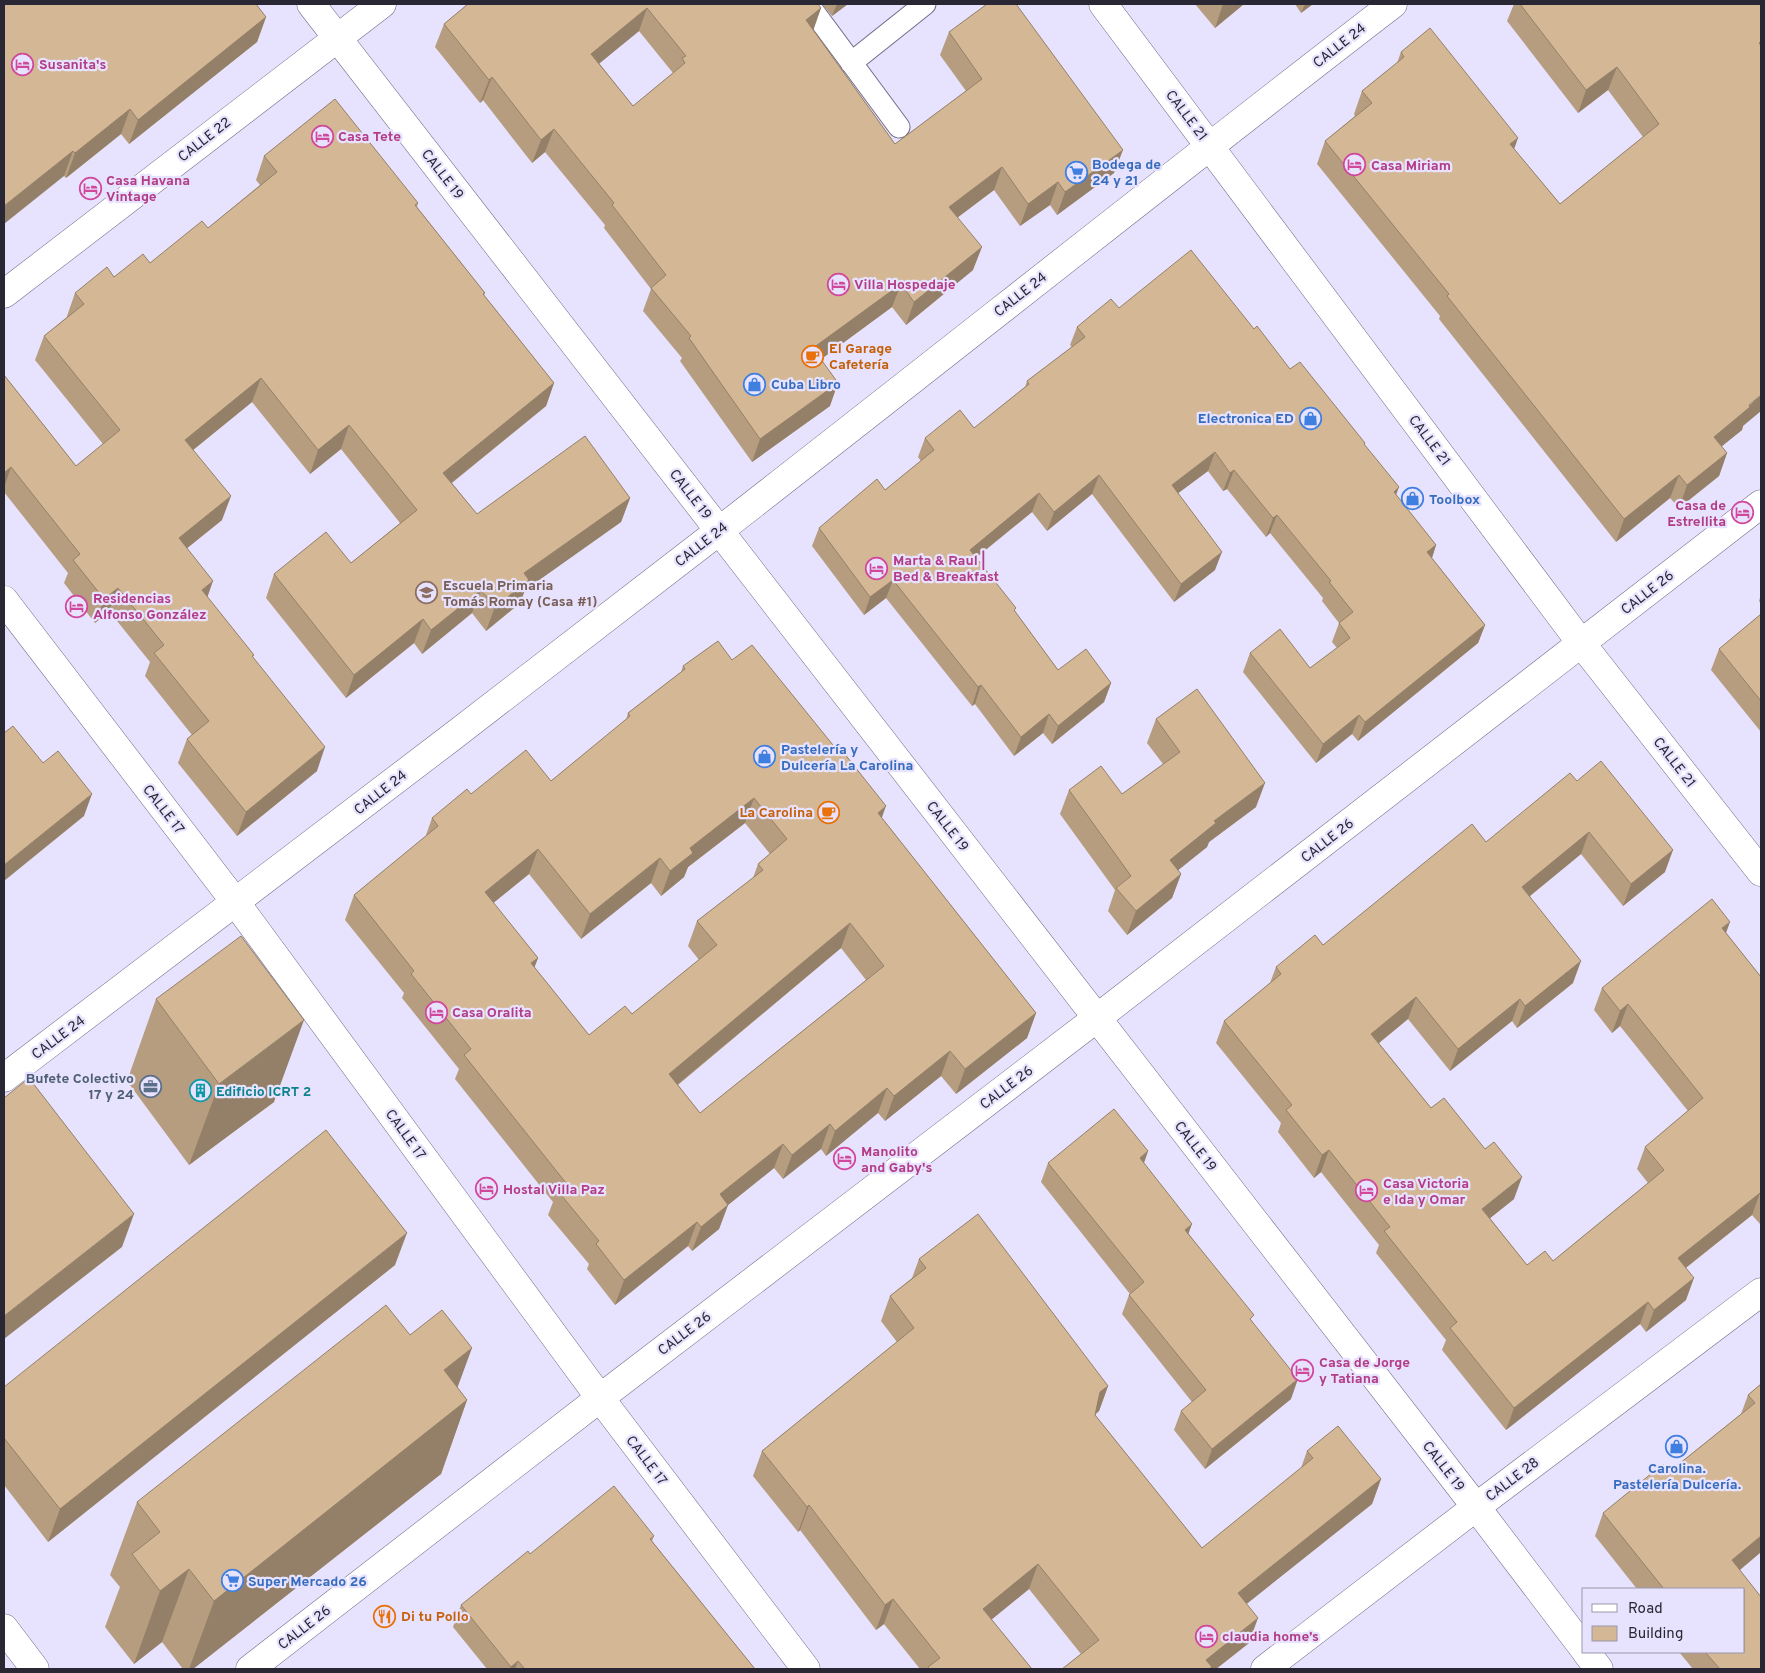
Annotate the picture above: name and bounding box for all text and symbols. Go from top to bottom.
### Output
street label: CALLE 24 [1310,20,1370,72]
hotel icon: Susanita's [11,52,35,76]
place label: Susanita's [39,57,106,74]
street label: CALLE 21 [1161,87,1210,145]
street label: CALLE 22 [175,114,235,166]
hotel icon: Casa Tete [310,124,334,148]
place label: Casa Tete [338,129,401,146]
street label: CALLE 19 [417,146,467,203]
hotel icon: Casa Miriam [1343,153,1367,177]
place label: Bodega de 24 y 21 [1092,157,1161,190]
place label: Casa Miriam [1371,158,1451,175]
supermarket icon: Bodega de 24 y 21 [1064,160,1088,184]
place label: Casa Havana Vintage [106,173,190,206]
hotel icon: Casa Havana Vintage [78,176,102,200]
street label: CALLE 24 [991,269,1051,321]
hotel icon: Villa Hospedaje [826,272,850,296]
place label: Villa Hospedaje [854,277,956,294]
place label: El Garage Cafetería [829,341,892,374]
cafe icon: El Garage Cafetería [801,344,825,368]
shop icon: Cuba Libro [743,372,767,396]
place label: Cuba Libro [771,377,841,394]
shop icon: Electronica ED [1298,406,1322,430]
place label: Electronica ED [1198,411,1294,428]
street label: CALLE 21 [1404,412,1453,470]
street label: CALLE 19 [665,466,715,523]
shop icon: Toolbox [1401,487,1425,511]
place label: Toolbox [1429,492,1480,509]
place label: Casa de Estrellita [1667,498,1726,531]
hotel icon: Casa de Estrellita [1730,501,1754,525]
street label: CALLE 24 [672,519,732,571]
place label: Marta & Raul | Bed & Breakfast [893,550,999,586]
hotel icon: Marta & Raul | Bed & Breakfast [865,556,889,580]
street label: CALLE 26 [1618,567,1678,619]
place label: Escuela Primaria Tomás Romay (Casa #1) [443,578,598,611]
school or university icon: Escuela Primaria Tomás Romay (Casa #1) [415,581,439,605]
place label: Residencias Alfonso González [93,591,207,624]
hotel icon: Residencias Alfonso González [65,594,89,618]
street label: CALLE 21 [1649,734,1699,791]
place label: Pastelería y Dulcería La Carolina [781,742,913,775]
shop icon: Pastelería y Dulcería La Carolina [753,745,777,769]
street label: CALLE 24 [351,767,411,819]
street label: CALLE 17 [138,782,187,838]
street label: CALLE 19 [922,798,972,855]
cafe icon: La Carolina [817,800,841,824]
place label: La Carolina [739,805,813,822]
street label: CALLE 26 [1298,815,1358,867]
hotel icon: Casa Oralita [424,1000,448,1024]
place label: Casa Oralita [452,1005,532,1022]
street label: CALLE 24 [29,1013,89,1064]
street label: CALLE 26 [977,1063,1037,1114]
place label: Bufete Colectivo 17 y 24 [26,1071,134,1104]
office icon: Bufete Colectivo 17 y 24 [138,1074,162,1098]
building icon: Edificio ICRT 2 [188,1079,212,1103]
place label: Edificio ICRT 2 [216,1084,311,1101]
street label: CALLE 17 [381,1106,429,1163]
street label: CALLE 19 [1170,1118,1220,1175]
place label: Manolito and Gaby's [861,1144,932,1177]
hotel icon: Manolito and Gaby's [833,1147,857,1171]
place label: Casa Victoria e Ida y Omar [1383,1176,1469,1209]
hotel icon: Hostal Villa Paz [475,1177,499,1201]
hotel icon: Casa Victoria e Ida y Omar [1355,1179,1379,1203]
place label: Hostal Villa Paz [503,1182,605,1199]
street label: CALLE 26 [655,1309,715,1360]
place label: Casa de Jorge y Tatiana [1319,1355,1410,1388]
hotel icon: Casa de Jorge y Tatiana [1291,1358,1315,1382]
street label: CALLE 17 [622,1433,670,1489]
shop icon: Carolina. Pastelería Dulcería. [1665,1434,1689,1458]
street label: CALLE 19 [1418,1438,1468,1495]
street label: CALLE 28 [1483,1455,1543,1506]
place label: Carolina. Pastelería Dulcería. [1613,1461,1741,1494]
supermarket icon: Super Mercado 26 [220,1569,244,1593]
place label: Super Mercado 26 [248,1574,367,1591]
legend [1582,1588,1745,1653]
text: Road [1628,1600,1663,1619]
street label: CALLE 26 [275,1602,335,1654]
restaurant icon: Di tu Pollo [373,1604,397,1628]
place label: Di tu Pollo [401,1609,469,1626]
hotel icon: claudia home’s [1194,1624,1218,1648]
text: Building [1628,1625,1683,1644]
place label: claudia home’s [1222,1629,1319,1646]

